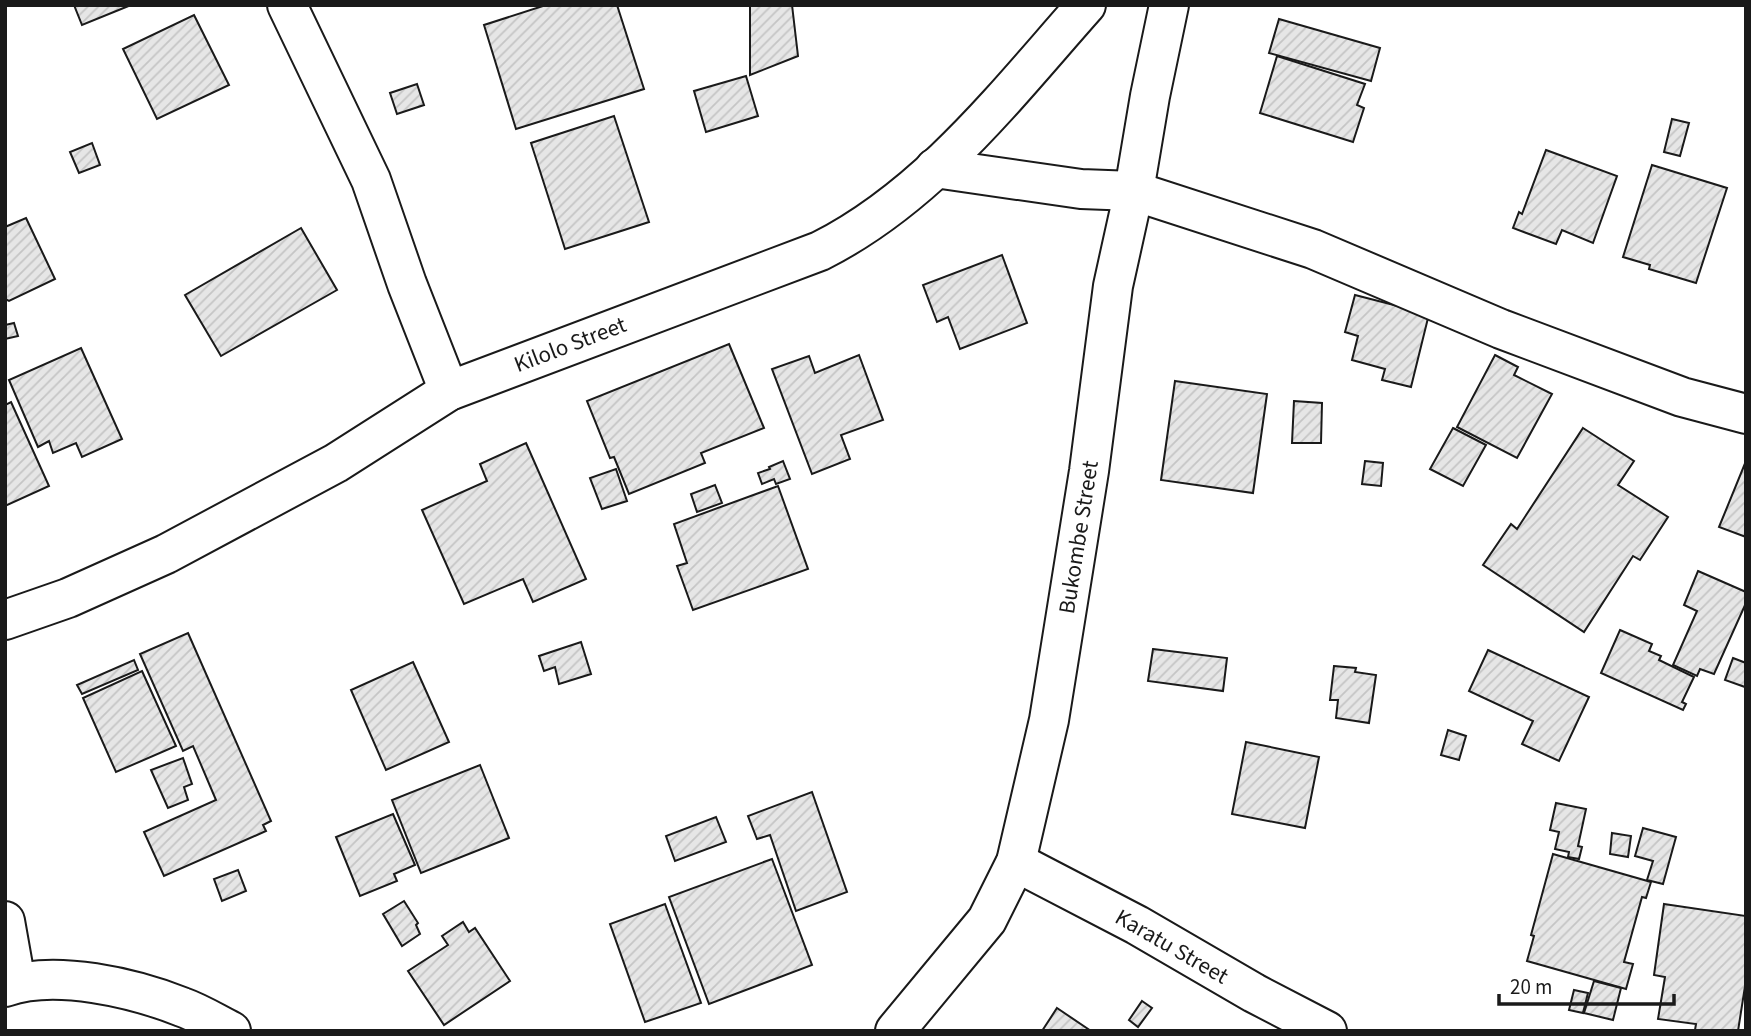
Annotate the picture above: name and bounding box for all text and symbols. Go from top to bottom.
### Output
street label: Kilolo Street [509,308,631,381]
street label: Bukombe Street [1050,458,1107,616]
street label: Karatu Street [1109,901,1235,992]
scale bar [1499,962,1674,1006]
text: 20 m [1510,972,1552,1002]

